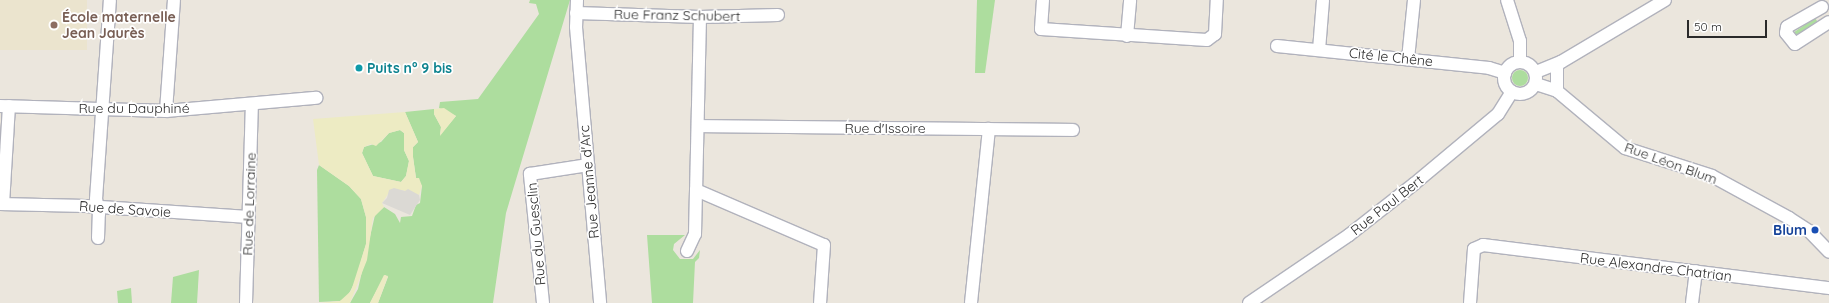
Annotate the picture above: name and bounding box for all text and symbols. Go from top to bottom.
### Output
street label: Rue Franz Schubert [614,5,740,25]
place label: École maternelle Jean Jaurès [62,9,176,42]
scale bar [1689,12,1769,38]
text: 50 m [1694,19,1722,34]
marker: École maternelle Jean Jaurès [49,20,59,30]
street label: Cité le Chêne [1348,44,1434,70]
place label: Puits n° 9 bis [367,60,452,76]
marker: Puits n° 9 bis [354,63,364,73]
street label: Rue du Dauphiné [78,100,190,116]
street label: Rue d'Issoire [844,120,926,136]
street label: Rue Jeanne d'Arc [576,125,602,239]
street label: Rue Léon Blum [1622,138,1720,188]
street label: Rue de Lorraine [239,152,259,256]
street label: Rue Paul Bert [1347,171,1427,239]
street label: Rue du Guesclin [523,182,549,286]
street label: Rue de Savoie [79,197,171,221]
place label: Blum [1773,222,1807,238]
marker: Blum [1810,225,1820,235]
street label: Rue Alexandre Chatrian [1579,249,1733,285]

